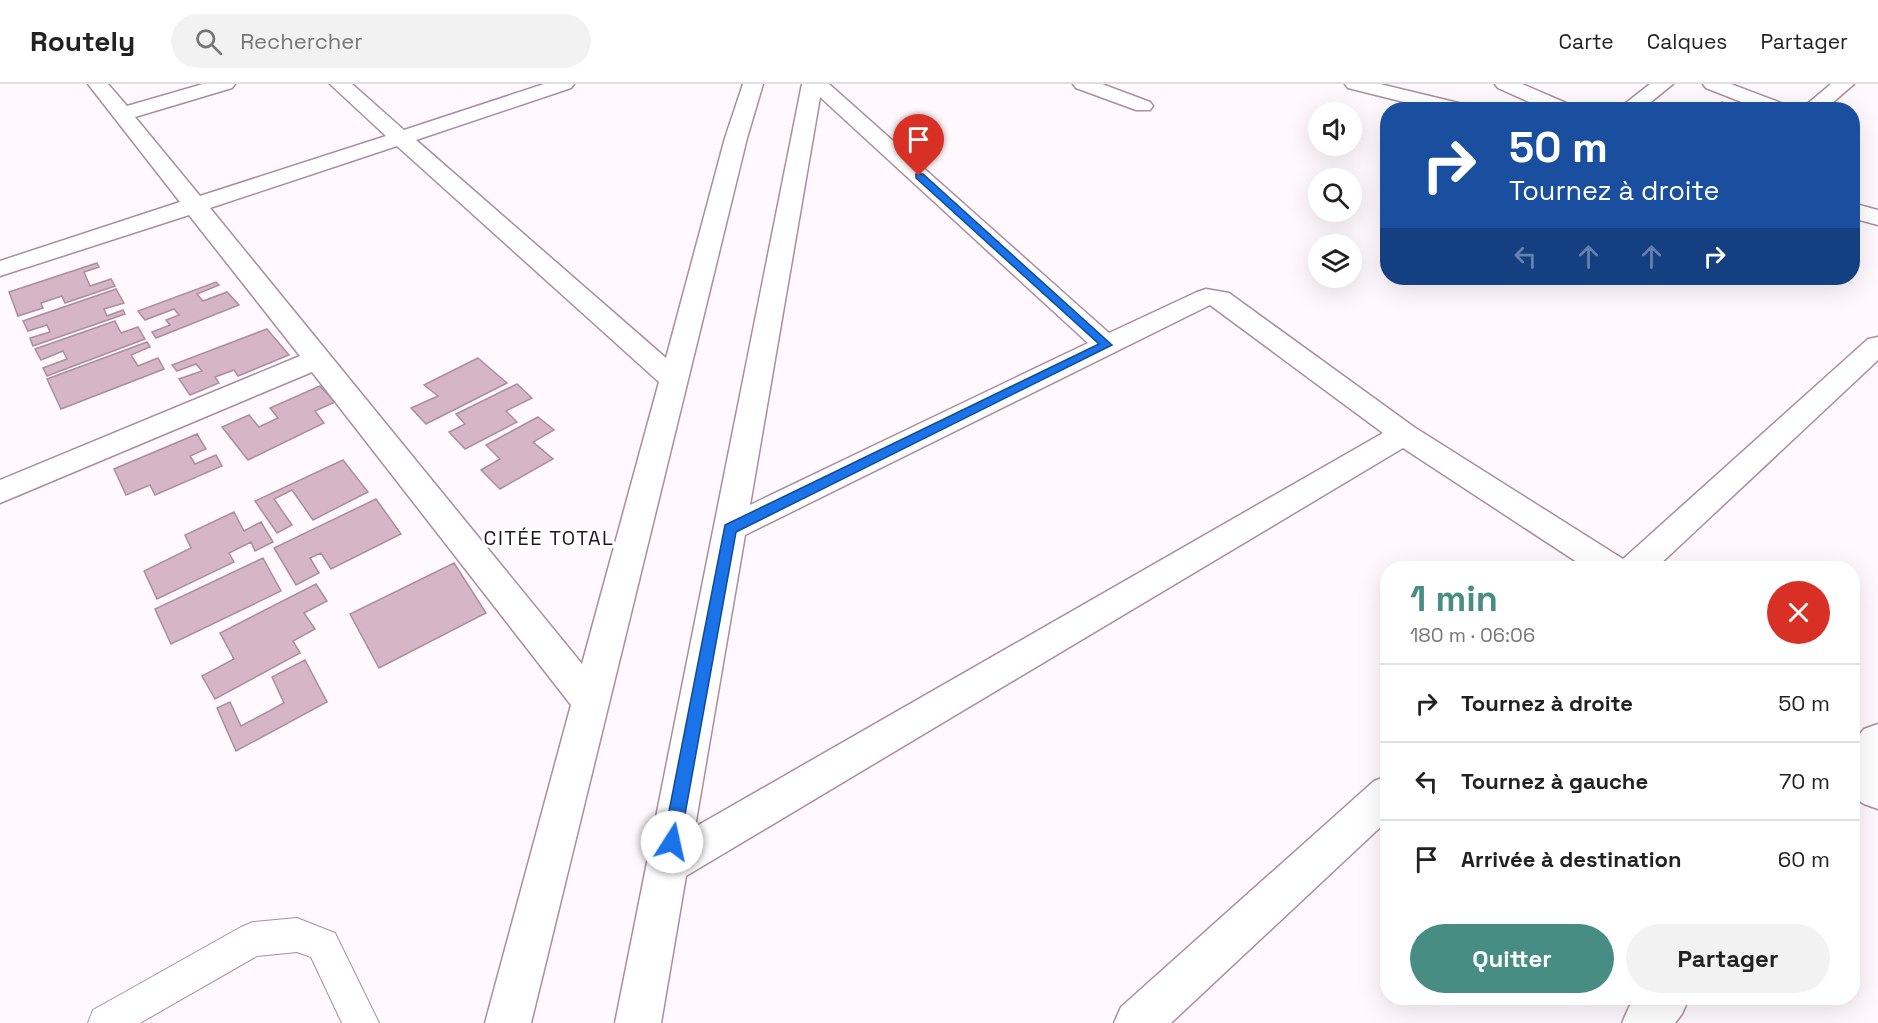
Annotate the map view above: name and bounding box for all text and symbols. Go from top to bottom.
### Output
search box [171,14,591,68]
text: Routely [30,23,135,59]
icon: search [192,25,225,58]
text: Rechercher [240,27,363,55]
text: Carte [1559,28,1614,55]
text: Calques [1647,28,1727,55]
text: Partager [1760,28,1848,55]
map controls [1308,102,1362,288]
button: sound [1308,102,1362,156]
pin [893,114,944,176]
text: 50 m [1509,121,1608,174]
icon: arrive [902,123,935,156]
icon: right [1410,126,1488,204]
button: search [1308,168,1362,222]
text: Tournez à droite [1509,173,1719,208]
button: layers [1308,234,1362,288]
icon: left [1509,240,1542,273]
icon: ahead [1572,240,1605,273]
icon: ahead [1635,240,1668,273]
icon: right [1698,240,1731,273]
district label: CITÉE TOTAL [484,525,614,551]
text: 1 min [1410,576,1498,622]
button: close [1767,581,1830,644]
text: 180 m · 06:06 [1410,622,1535,648]
icon: right [1410,687,1443,720]
text: Tournez à droite [1461,689,1633,717]
text: 50 m [1778,689,1830,717]
icon: left [1410,765,1443,798]
text: Tournez à gauche [1461,767,1648,795]
text: 70 m [1779,767,1830,795]
position arrow [640,810,704,874]
icon: arrive [1410,843,1443,876]
text: Arrivée à destination [1461,845,1682,873]
text: 60 m [1778,845,1830,873]
button: Quitter [1410,924,1614,993]
button: Partager [1626,924,1830,993]

